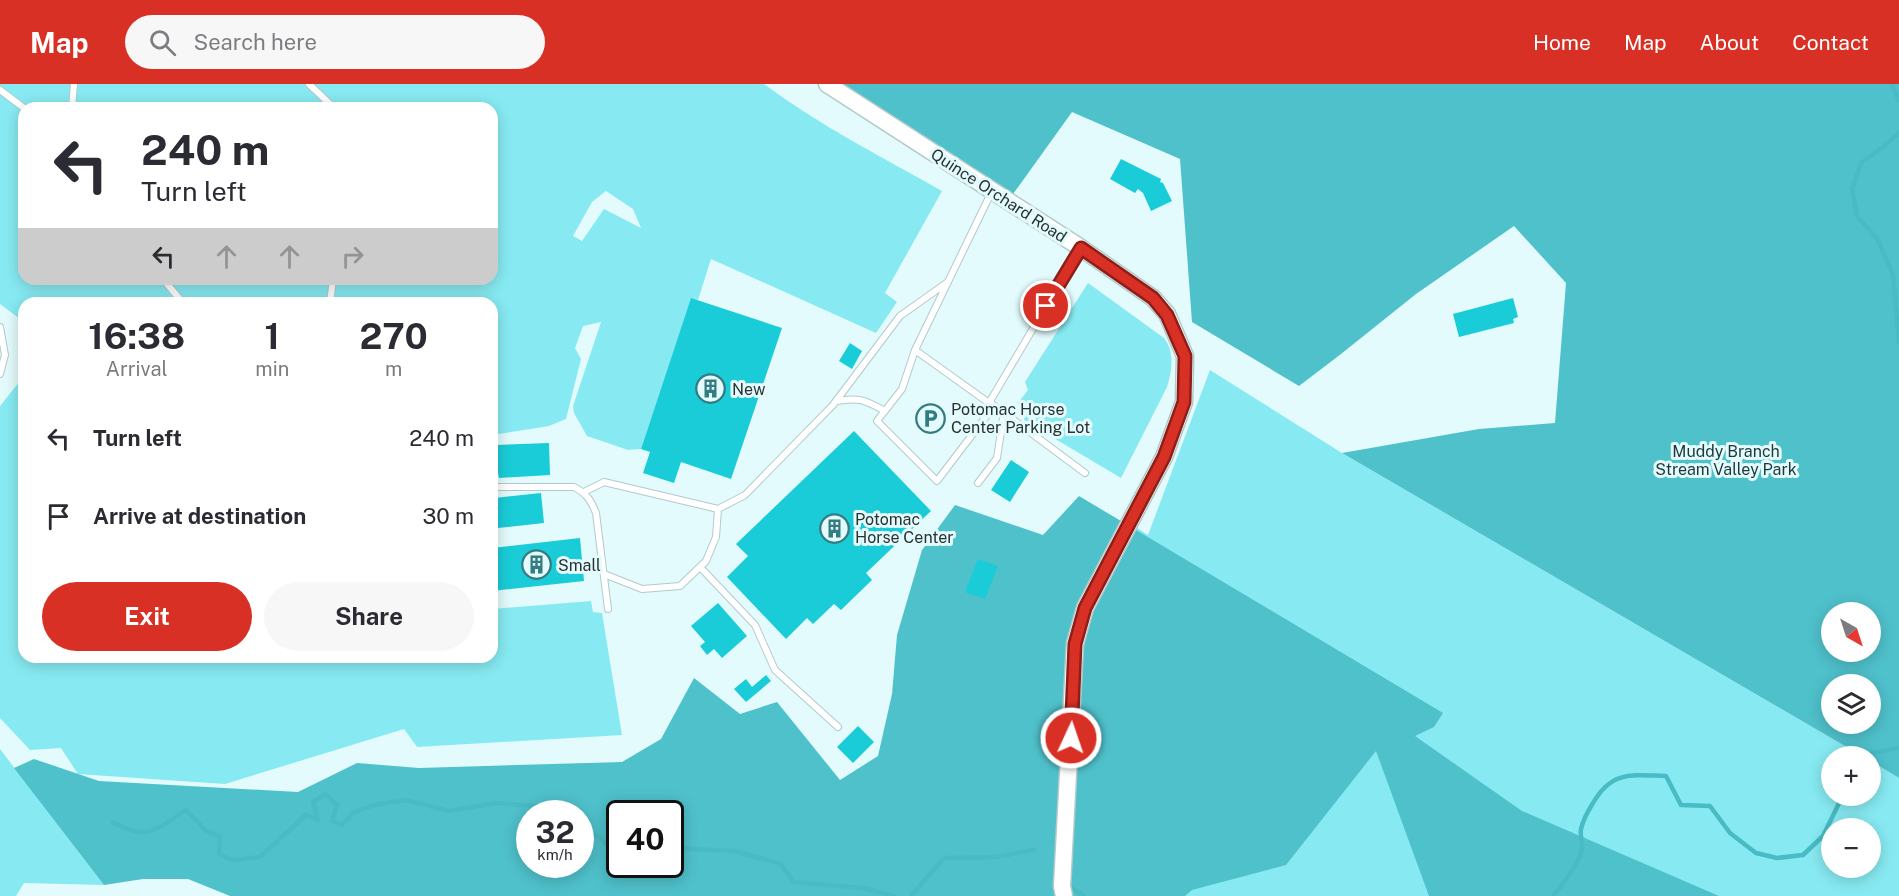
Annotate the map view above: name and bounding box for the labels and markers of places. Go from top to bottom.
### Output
pin [1020,280,1071,331]
building icon: New [695,373,727,405]
place label: New [732,380,766,399]
place label: Potomac Horse Center Parking Lot [951,400,1090,437]
parking icon: Potomac Horse Center Parking Lot [914,402,946,434]
place label: Potomac Horse Center [855,510,954,547]
building icon: Potomac Horse Center [818,512,850,544]
building icon: Small [521,549,553,581]
place label: Small [558,556,601,575]

